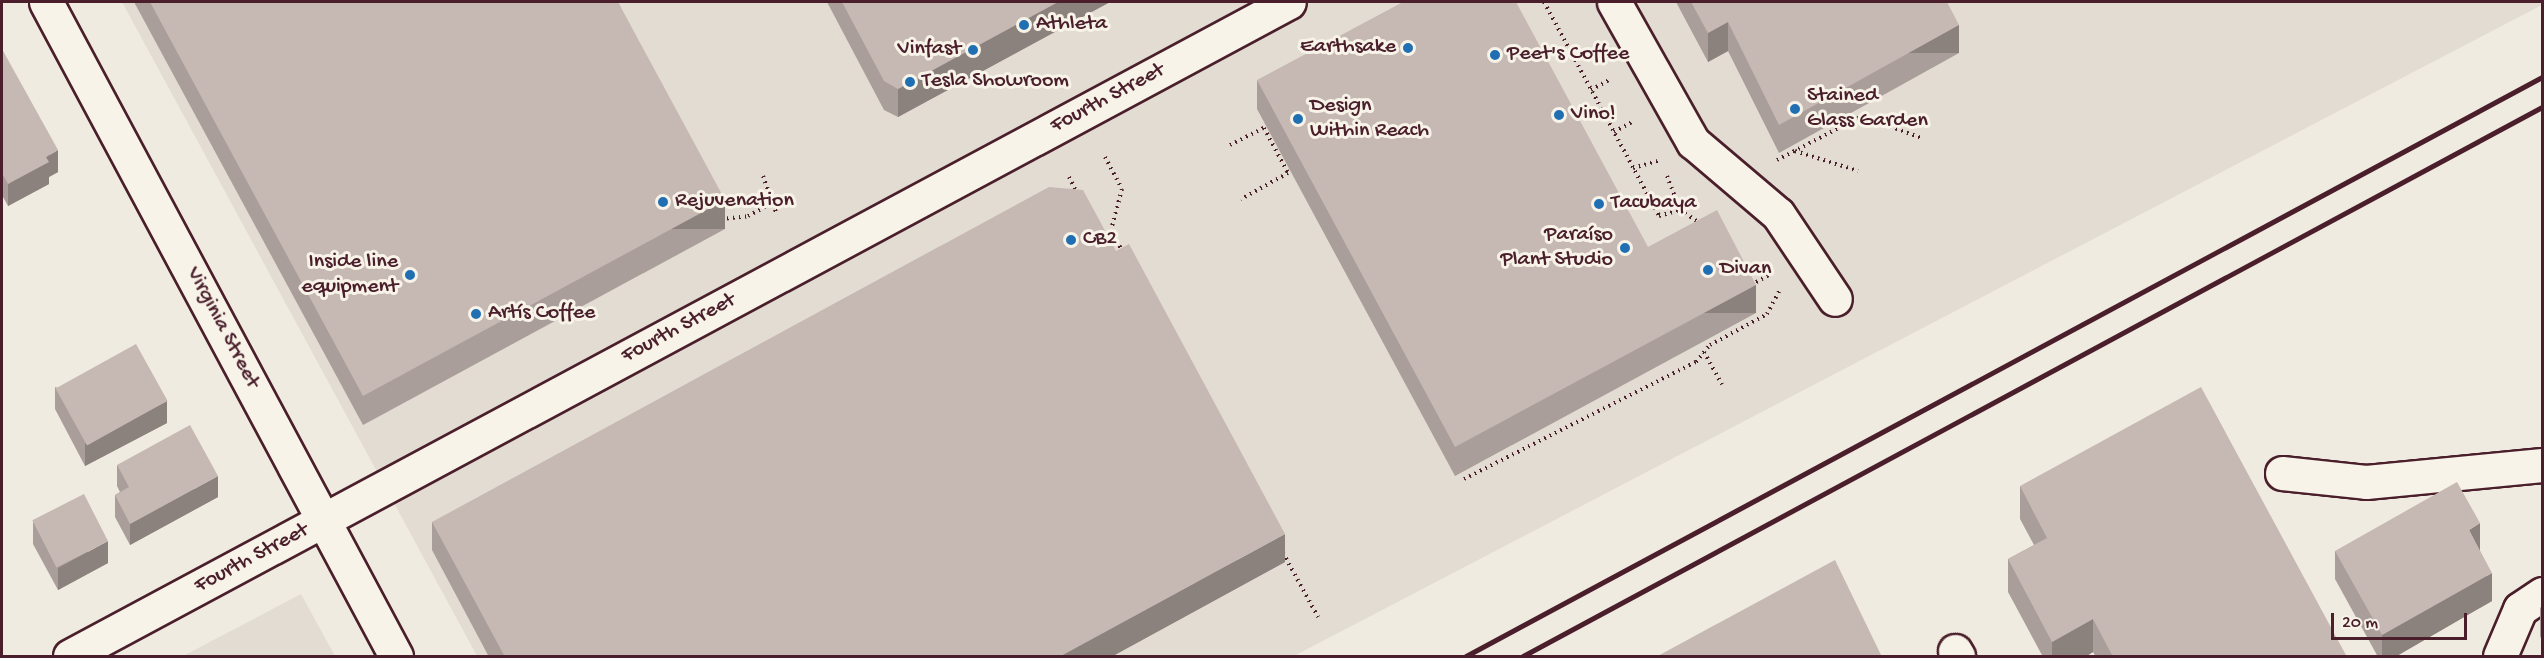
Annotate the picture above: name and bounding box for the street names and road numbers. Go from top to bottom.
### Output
street label: Fourth Street [1046,58,1170,140]
street label: Virginia Street [179,263,265,393]
street label: Fourth Street [617,288,741,370]
street label: Fourth Street [190,518,314,600]

